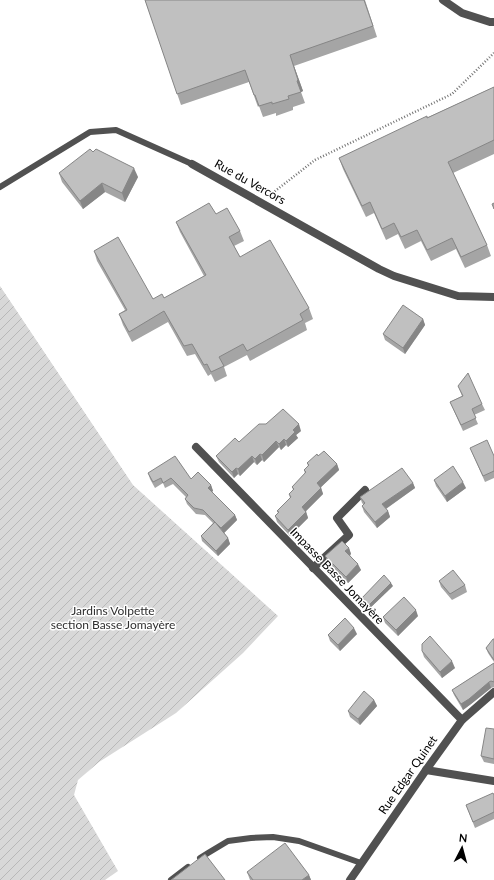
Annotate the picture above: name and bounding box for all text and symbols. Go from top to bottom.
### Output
street label: Rue du Vercors [212,156,288,207]
street label: Impasse Basse Jomayère [287,524,388,627]
park label: Jardins Volpette section Basse Jomayère [51,603,175,632]
street label: Rue Edgar Quinet [375,732,441,817]
north arrow [442,828,482,868]
text: N [458,831,468,844]

